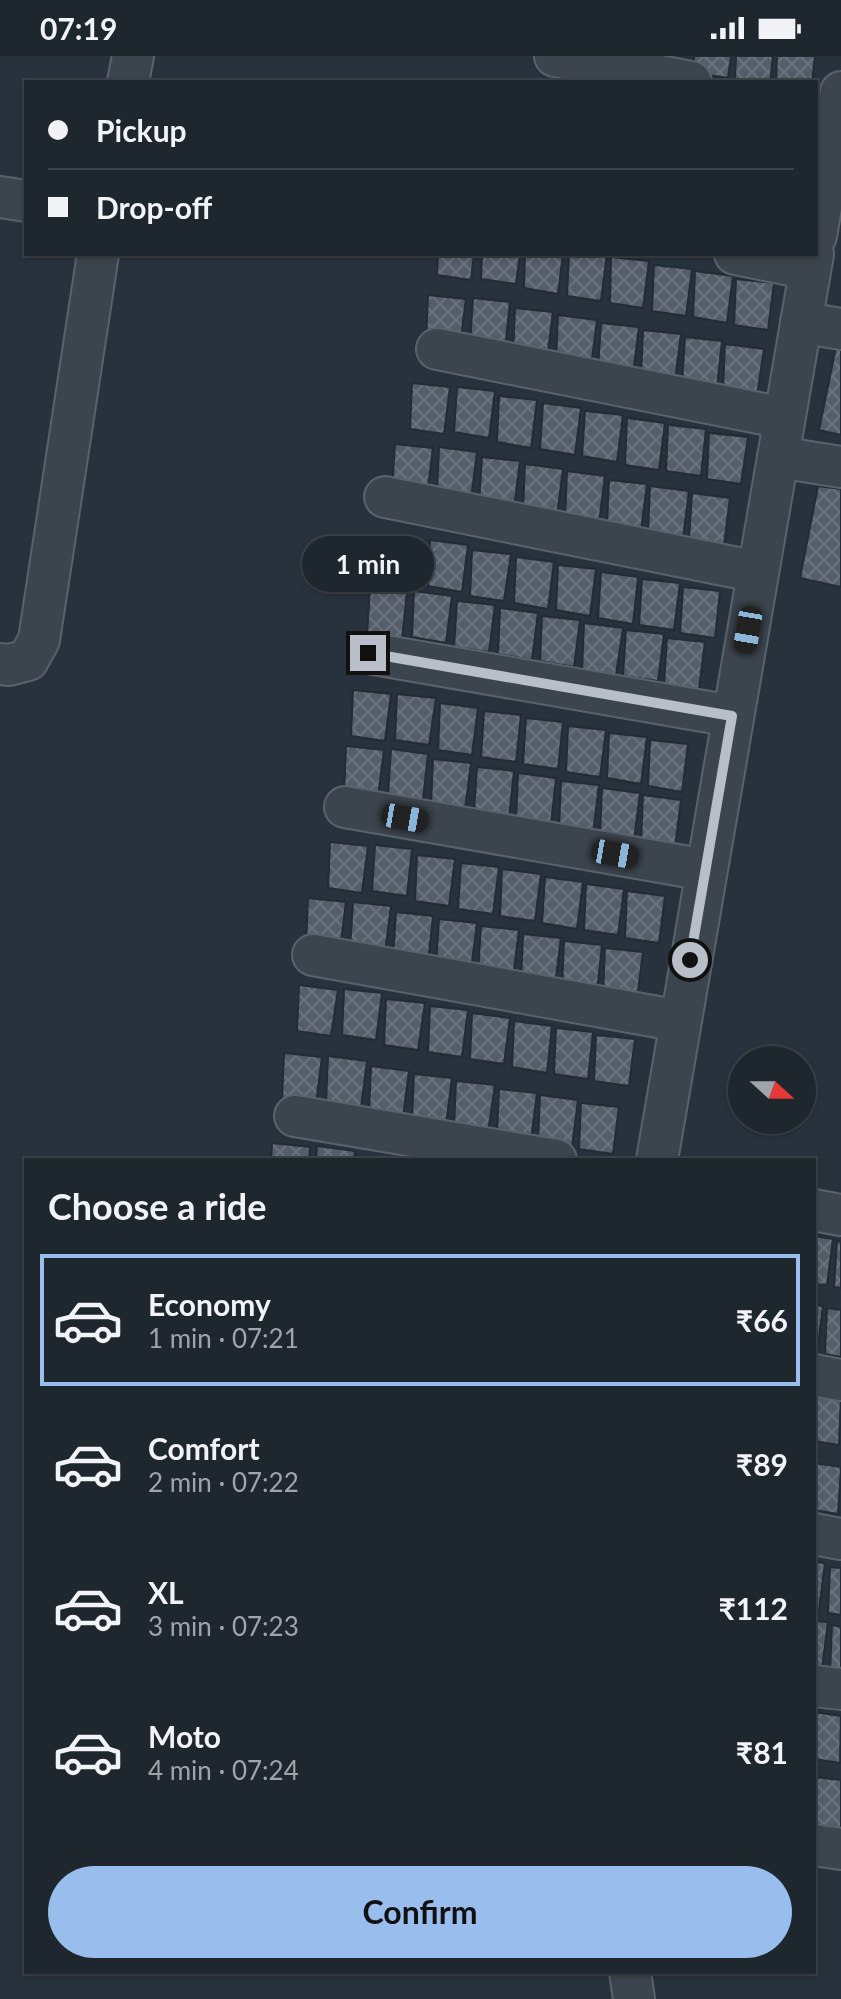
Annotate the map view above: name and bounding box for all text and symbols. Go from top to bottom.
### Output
text: 07:19 [40,10,117,46]
text: Pickup [96,112,187,148]
text: Drop-off [96,189,212,225]
callout: 1 min [302,537,434,593]
text: 1 min [336,548,400,580]
car [732,604,764,656]
route end [350,635,386,671]
car [379,802,431,834]
car [589,838,641,870]
route start [672,942,708,978]
north arrow [728,1046,816,1134]
map controls [728,1046,816,1134]
text: Choose a ride [48,1184,267,1228]
icon: car [52,1284,124,1356]
text: Economy [148,1286,271,1322]
text: ₹66 [736,1302,788,1338]
text: 1 min · 07:21 [148,1322,299,1354]
icon: car [52,1428,124,1500]
text: Comfort [148,1430,260,1466]
text: ₹89 [736,1446,788,1482]
text: 2 min · 07:22 [148,1466,299,1498]
icon: car [52,1572,124,1644]
text: XL [148,1574,184,1610]
text: ₹112 [718,1590,788,1626]
text: 3 min · 07:23 [148,1610,299,1642]
icon: car [52,1716,124,1788]
text: Moto [148,1718,221,1754]
text: ₹81 [736,1734,788,1770]
text: 4 min · 07:24 [148,1754,299,1786]
button: Confirm [48,1866,792,1958]

